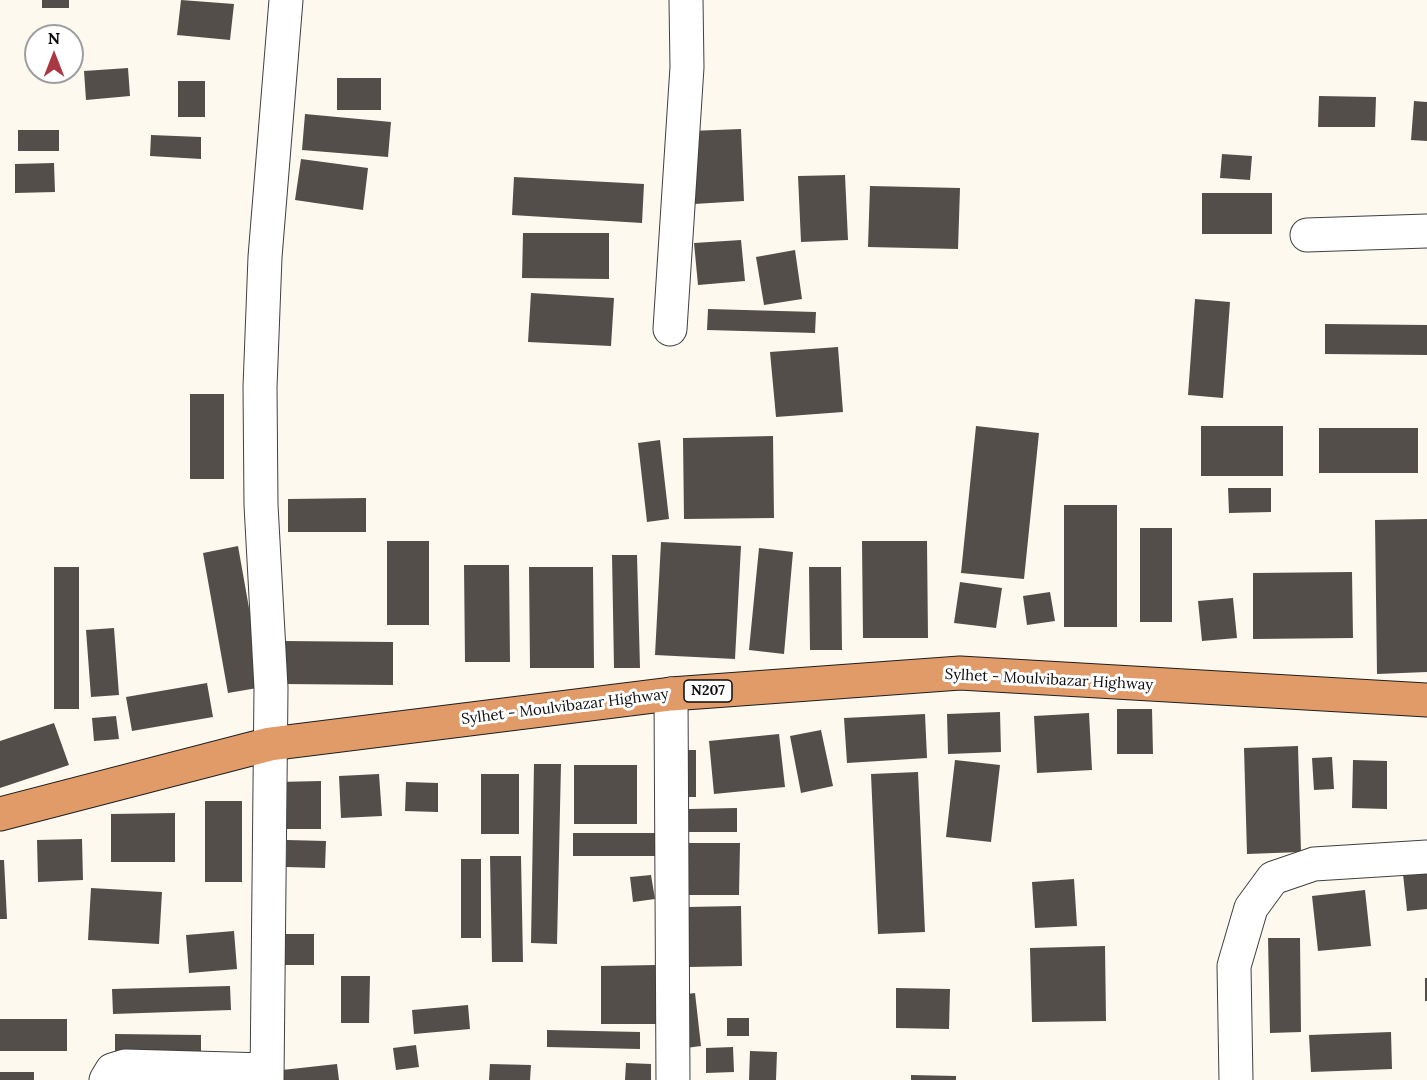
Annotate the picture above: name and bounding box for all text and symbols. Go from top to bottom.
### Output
north arrow [24,24,84,84]
text: N [48,28,60,48]
street label: Sylhet - Moulvibazar Highway [944,666,1154,694]
road number: N207 [684,680,732,702]
street label: Sylhet - Moulvibazar Highway [460,685,670,729]

